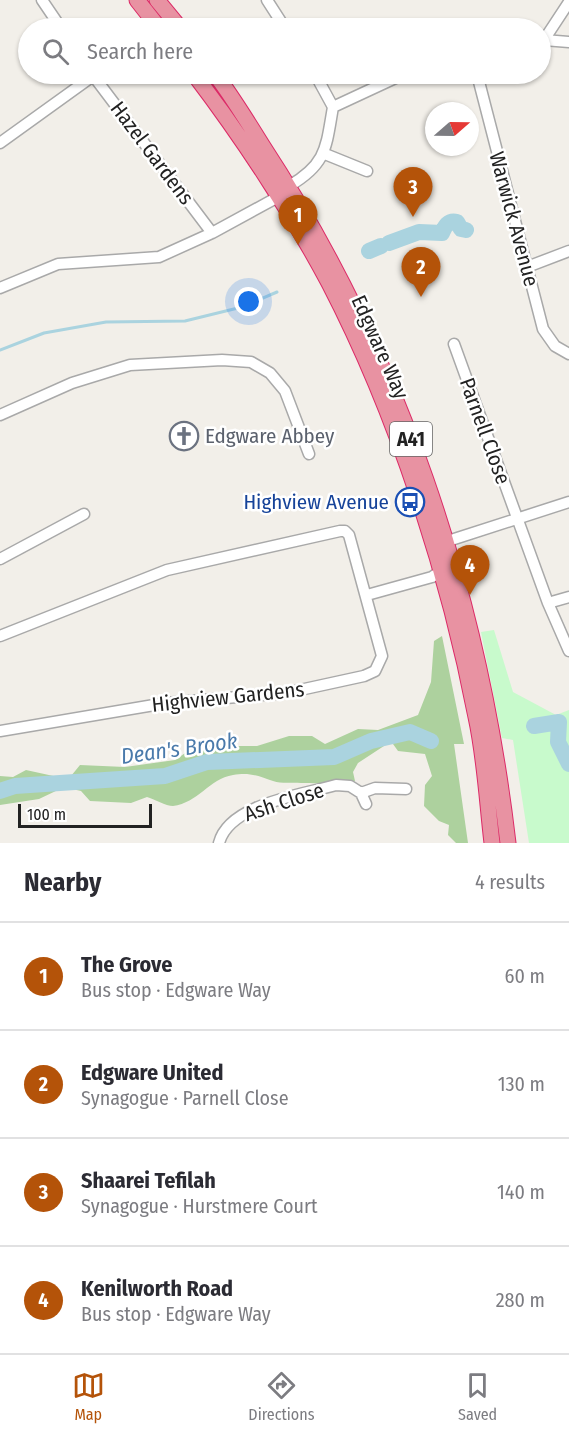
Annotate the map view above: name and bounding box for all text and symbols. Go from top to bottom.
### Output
search box [18,18,551,84]
icon: search [39,35,72,68]
text: Search here [87,38,193,65]
street label: Hazel Gardens [105,96,199,210]
north arrow [425,102,479,156]
street label: Warwick Avenue [484,149,544,289]
pin: 3 [394,168,432,217]
pin: 1 [278,196,318,245]
pin: 2 [402,248,440,297]
your location [234,287,263,316]
street label: Edgware Way [346,291,415,403]
street label: Parnell Close [454,374,516,488]
church icon: Edgware Abbey [168,420,200,452]
road number: A41 [390,422,432,456]
place label: Edgware Abbey [205,423,335,449]
bus stop icon: Highview Avenue [394,486,426,518]
place label: Highview Avenue [243,489,389,515]
pin: 4 [450,546,490,595]
street label: Highview Gardens [150,676,306,718]
water label: Dean's Brook [119,727,239,770]
street label: Ash Close [241,777,327,827]
scale bar [18,801,152,828]
text: 100 m [27,805,66,824]
text: Nearby [24,867,101,898]
text: 4 results [475,870,545,894]
text: The Grove [81,951,172,978]
text: 1 [39,964,48,988]
text: 60 m [505,964,545,988]
text: Bus stop · Edgware Way [81,978,271,1002]
text: Edgware United [81,1059,223,1086]
text: 2 [39,1072,48,1096]
text: 130 m [498,1072,545,1096]
text: Synagogue · Parnell Close [81,1086,289,1110]
text: Shaarei Tefilah [81,1167,216,1194]
text: 3 [39,1180,48,1204]
text: 140 m [497,1180,545,1204]
text: Synagogue · Hurstmere Court [81,1194,317,1218]
text: Kenilworth Road [81,1275,233,1302]
text: 4 [38,1288,49,1312]
text: 280 m [496,1288,545,1312]
text: Bus stop · Edgware Way [81,1302,271,1326]
tab: Map [72,1369,105,1424]
tab: Directions [248,1369,315,1424]
tab: Saved [458,1369,497,1424]

